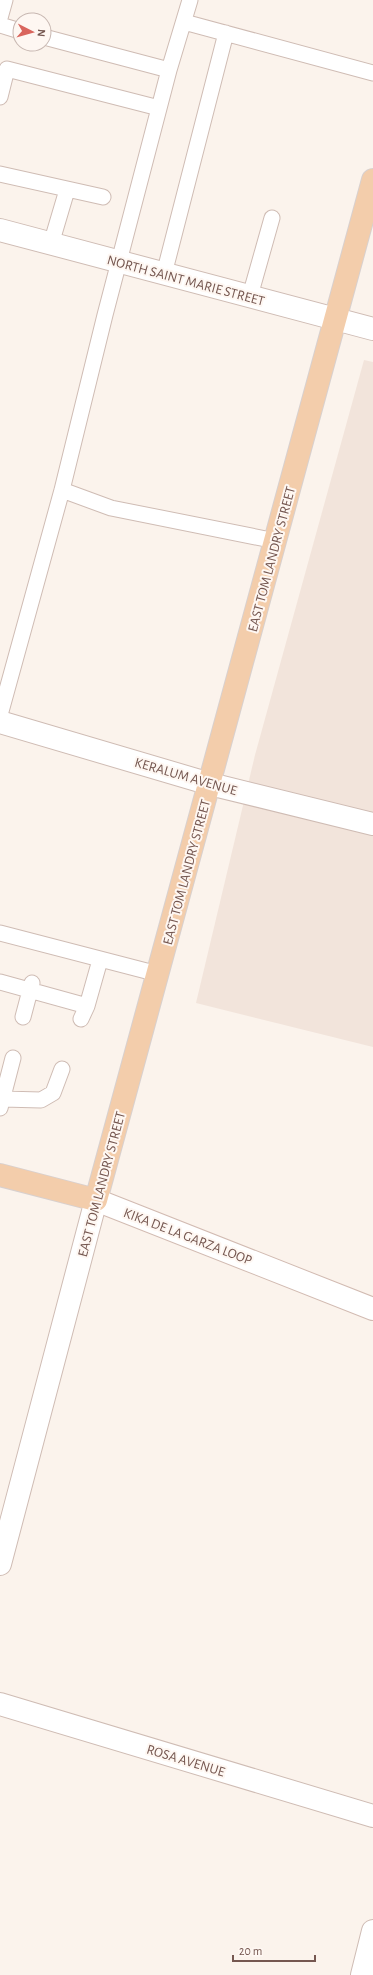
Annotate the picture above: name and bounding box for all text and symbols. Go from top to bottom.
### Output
north arrow [12,12,52,52]
text: N [36,29,47,37]
street label: NORTH SAINT MARIE STREET [106,253,266,309]
street label: EAST TOM LANDRY STREET [246,485,298,633]
street label: KERALUM AVENUE [133,756,239,798]
street label: EAST TOM LANDRY STREET [161,798,213,946]
street label: EAST TOM LANDRY STREET [76,1110,128,1258]
street label: KIKA DE LA GARZA LOOP [122,1206,254,1268]
street label: ROSA AVENUE [145,1742,227,1780]
scale bar [233,1937,315,1963]
text: 20 m [239,1945,262,1957]

